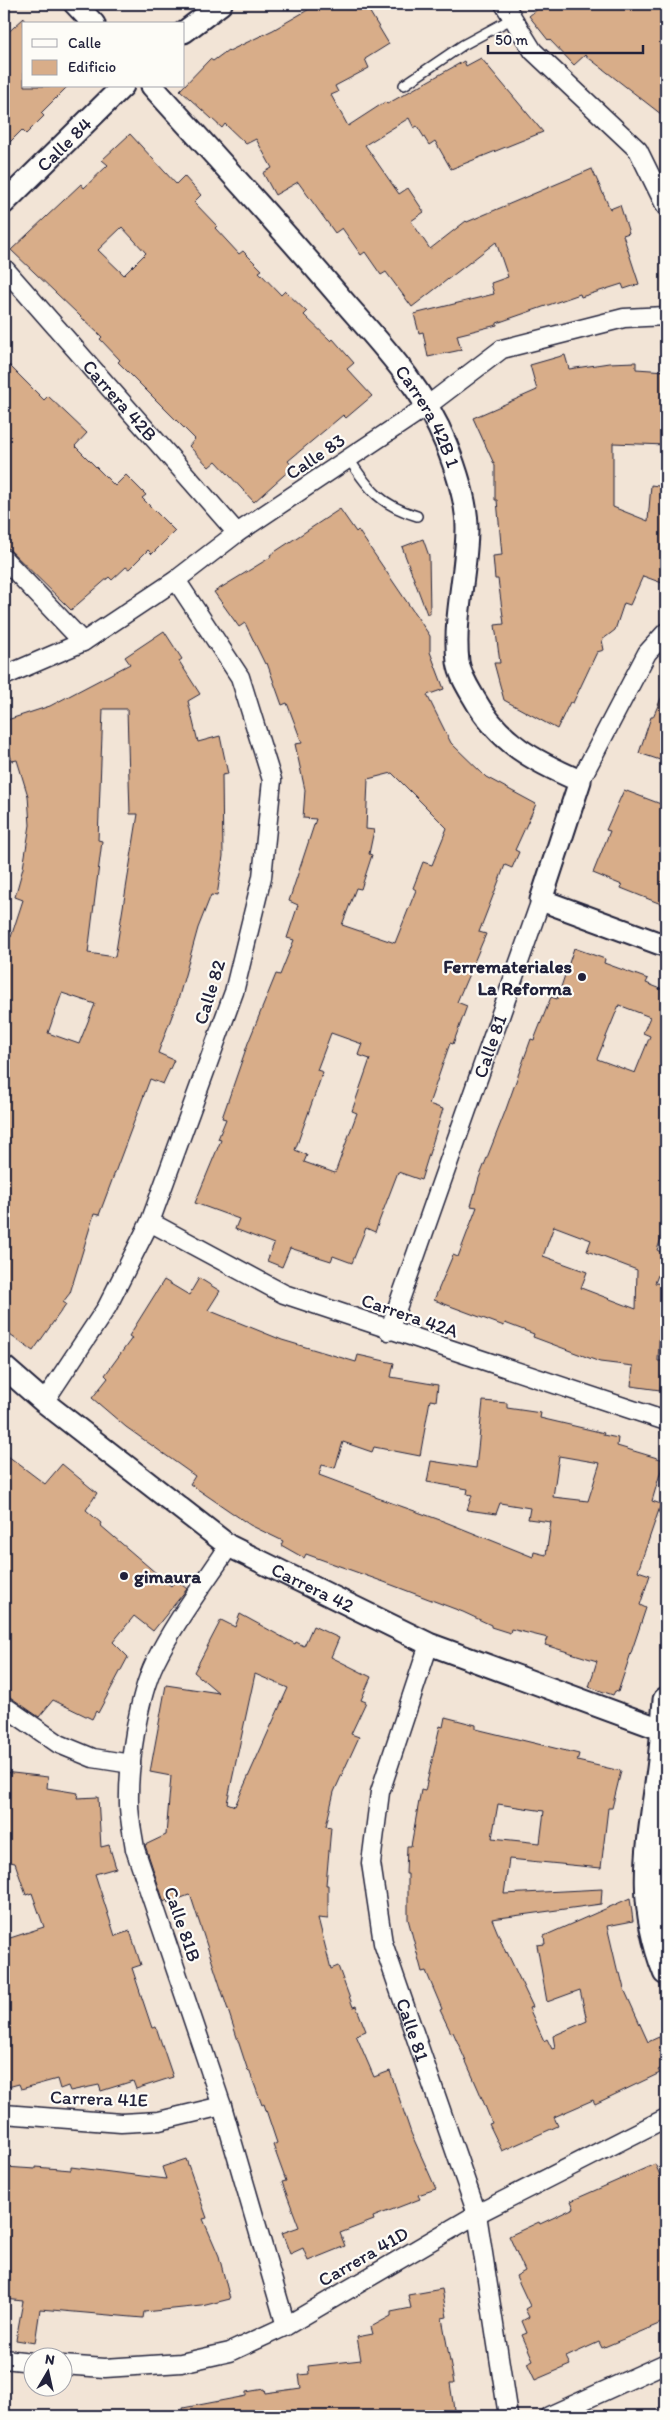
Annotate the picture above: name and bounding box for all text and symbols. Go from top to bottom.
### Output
legend [22,22,185,88]
scale bar [488,22,642,54]
text: 50 m [495,31,528,49]
text: Calle [68,34,101,52]
text: Edificio [68,58,116,76]
street label: Calle 84 [32,112,97,177]
street label: Carrera 42B [78,355,162,446]
street label: Carrera 42B 1 [390,360,465,471]
street label: Calle 83 [281,428,349,485]
place label: Ferremateriales La Reforma [443,955,573,1000]
street label: Calle 82 [189,957,230,1027]
marker: Ferremateriales La Reforma [576,971,588,983]
street label: Calle 81 [468,1012,512,1081]
street label: Carrera 42A [358,1288,461,1343]
street label: Carrera 42 [268,1558,358,1617]
place label: gimaura [134,1565,202,1588]
marker: gimaura [118,1570,130,1582]
street label: Calle 81B [159,1884,206,1965]
street label: Calle 81 [391,1995,434,2065]
street label: Carrera 41E [49,2085,148,2112]
street label: Carrera 41D [314,2221,412,2291]
north arrow [22,2348,72,2398]
text: N [44,2351,56,2369]

